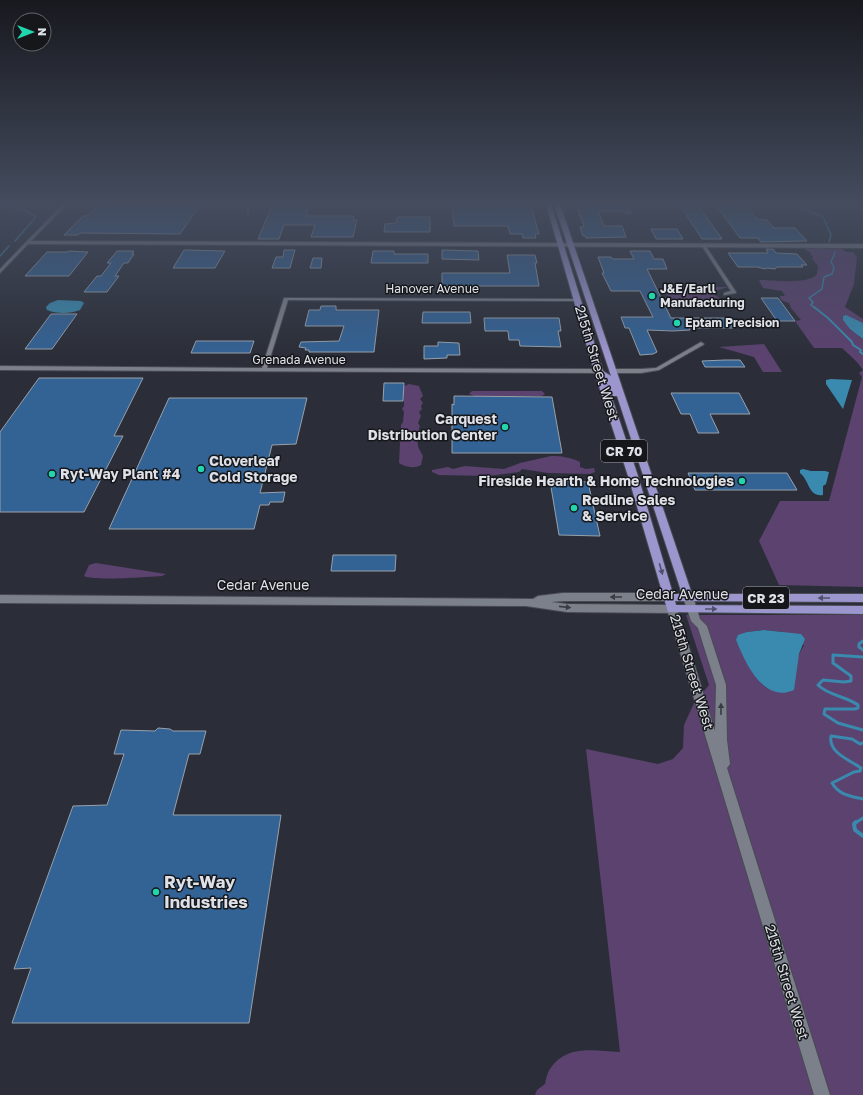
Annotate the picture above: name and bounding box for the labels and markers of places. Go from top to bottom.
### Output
place label: J&E/Earll Manufacturing [660,281,745,310]
marker: J&E/Earll Manufacturing [647,291,657,301]
place label: Eptam Precision [685,315,779,330]
marker: Eptam Precision [672,318,682,328]
place label: Carquest Distribution Center [368,410,498,443]
marker: Carquest Distribution Center [500,422,510,432]
place label: Cloverleaf Cold Storage [209,452,298,485]
marker: Cloverleaf Cold Storage [196,464,206,474]
place label: Ryt-Way Plant #4 [60,465,180,482]
marker: Ryt-Way Plant #4 [47,469,57,479]
place label: Fireside Hearth & Home Technologies [478,472,734,489]
marker: Fireside Hearth & Home Technologies [737,476,747,486]
place label: Redline Sales & Service [582,491,676,524]
marker: Redline Sales & Service [569,503,579,513]
place label: Ryt-Way Industries [164,871,248,912]
marker: Ryt-Way Industries [151,887,161,897]

